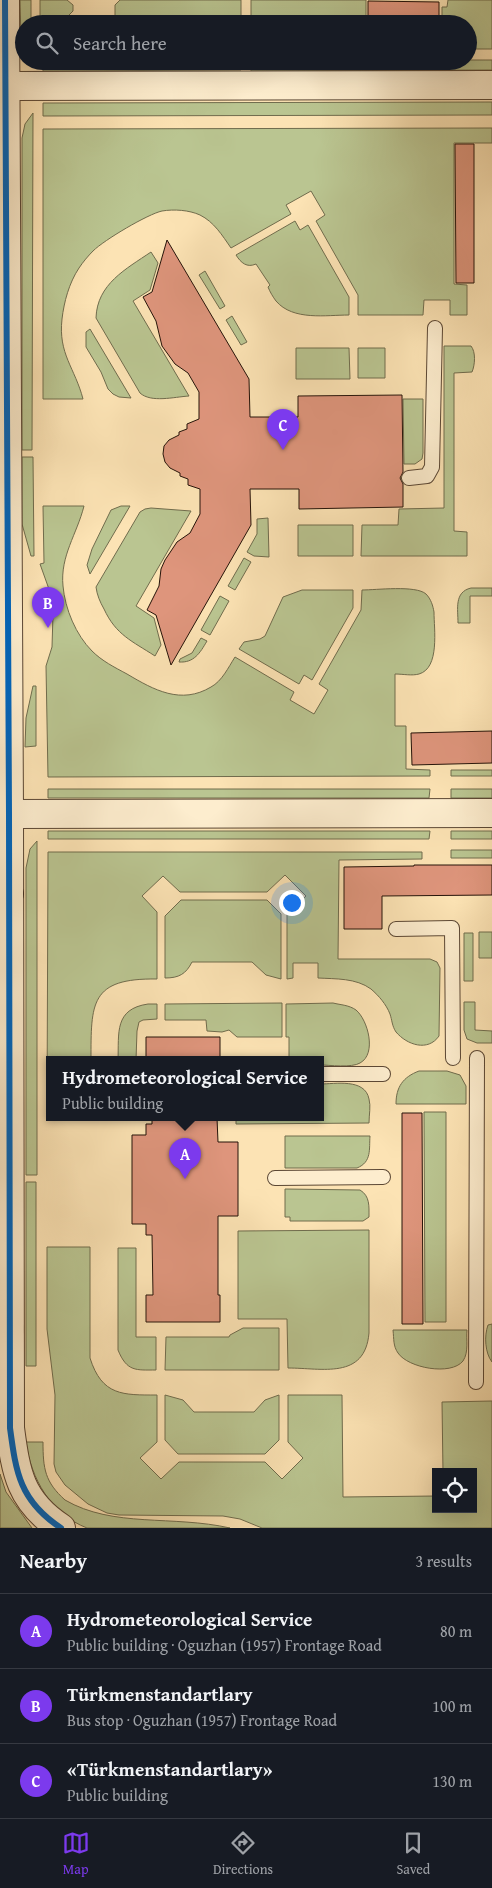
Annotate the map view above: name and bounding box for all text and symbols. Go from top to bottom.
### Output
search box [15,15,477,70]
icon: search [33,29,61,57]
text: Search here [73,29,167,57]
pin: C [267,409,299,450]
pin: B [32,587,64,628]
your location [279,890,305,916]
popup [46,1056,324,1121]
text: Hydrometeorological Service [62,1063,308,1091]
text: Public building [62,1091,163,1115]
pin: A [169,1138,201,1179]
map controls [432,1468,477,1513]
button: locate [432,1468,477,1513]
text: Nearby [20,1545,87,1576]
text: 3 results [415,1549,472,1573]
text: Hydrometeorological Service [67,1605,312,1633]
text: A [31,1619,41,1643]
text: 80 m [440,1619,472,1643]
text: Public building · Oguzhan (1957) Frontage Road [67,1633,382,1657]
text: Türkmenstandartlary [67,1680,252,1708]
text: B [31,1694,41,1718]
text: 100 m [432,1694,472,1718]
text: Bus stop · Oguzhan (1957) Frontage Road [67,1708,337,1732]
text: «Türkmenstandartlary» [67,1755,272,1783]
text: C [31,1769,41,1793]
text: 130 m [432,1769,472,1793]
text: Public building [67,1783,168,1807]
tab: Map [62,1829,90,1879]
tab: Directions [213,1829,273,1879]
tab: Saved [396,1829,430,1879]

